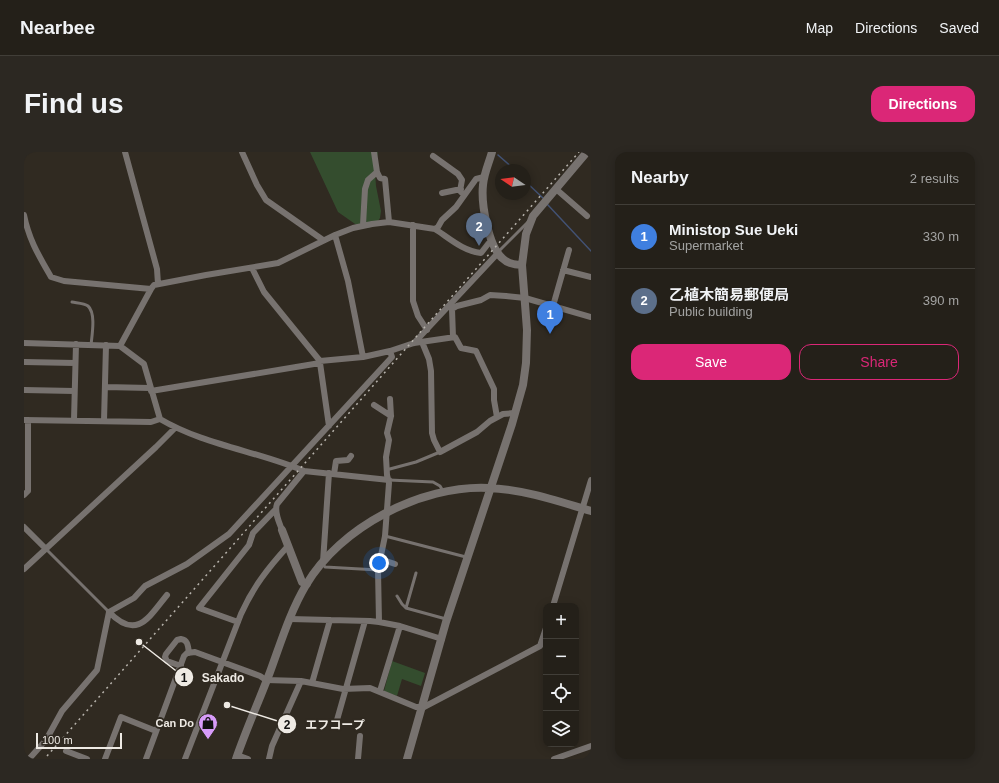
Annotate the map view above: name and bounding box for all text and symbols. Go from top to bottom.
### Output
text: Nearbee [20,17,95,38]
text: Map [806,20,833,36]
text: Directions [855,20,917,36]
text: Saved [939,20,979,36]
button: Directions [871,86,975,122]
text: Find us [24,88,124,119]
north arrow [495,164,531,200]
text: Nearby [631,168,689,187]
text: 2 results [910,171,959,186]
pin: 2 [466,213,492,246]
text: Ministop Sue Ueki [669,221,798,238]
text: 1 [640,229,648,244]
text: 330 m [923,229,959,244]
text: Supermarket [669,238,743,253]
text: 乙植木簡易郵便局 [669,286,789,303]
text: 2 [640,293,648,308]
text: 390 m [923,293,959,308]
pin: 1 [537,301,563,334]
text: Public building [669,304,753,319]
button: Save [631,344,791,380]
button: Share [799,344,959,380]
your location [369,553,389,573]
map controls [543,603,579,747]
button: + [543,603,579,639]
button: − [543,639,579,675]
callout: Sakado [174,665,253,689]
text: 1 [181,671,188,685]
text: Sakado [202,671,244,685]
button: locate [543,675,579,711]
button: layers [543,711,579,747]
shop icon: Can Do [197,712,219,740]
callout: エフコープ [277,712,373,736]
place label: Can Do [156,717,194,729]
text: 2 [284,718,291,732]
text: エフコープ [305,718,365,732]
scale bar [36,731,122,750]
text: 100 m [42,734,73,746]

